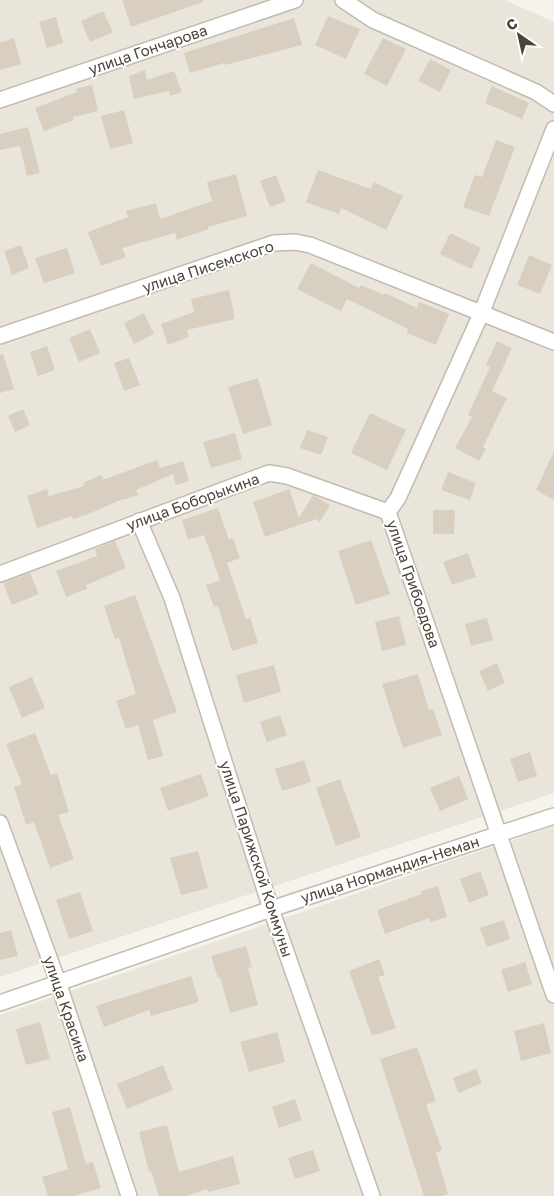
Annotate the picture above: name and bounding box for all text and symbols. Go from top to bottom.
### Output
north arrow [494,10,544,60]
text: С [503,14,520,34]
street label: улица Гончарова [86,20,210,78]
street label: улица Писемского [140,236,276,296]
street label: улица Боборыкина [124,469,262,533]
street label: улица Грибоедова [384,517,444,650]
street label: улица Парижской Коммуны [217,758,297,959]
street label: улица Нормандия-Неман [298,832,481,906]
street label: улица Красина [40,953,94,1064]

